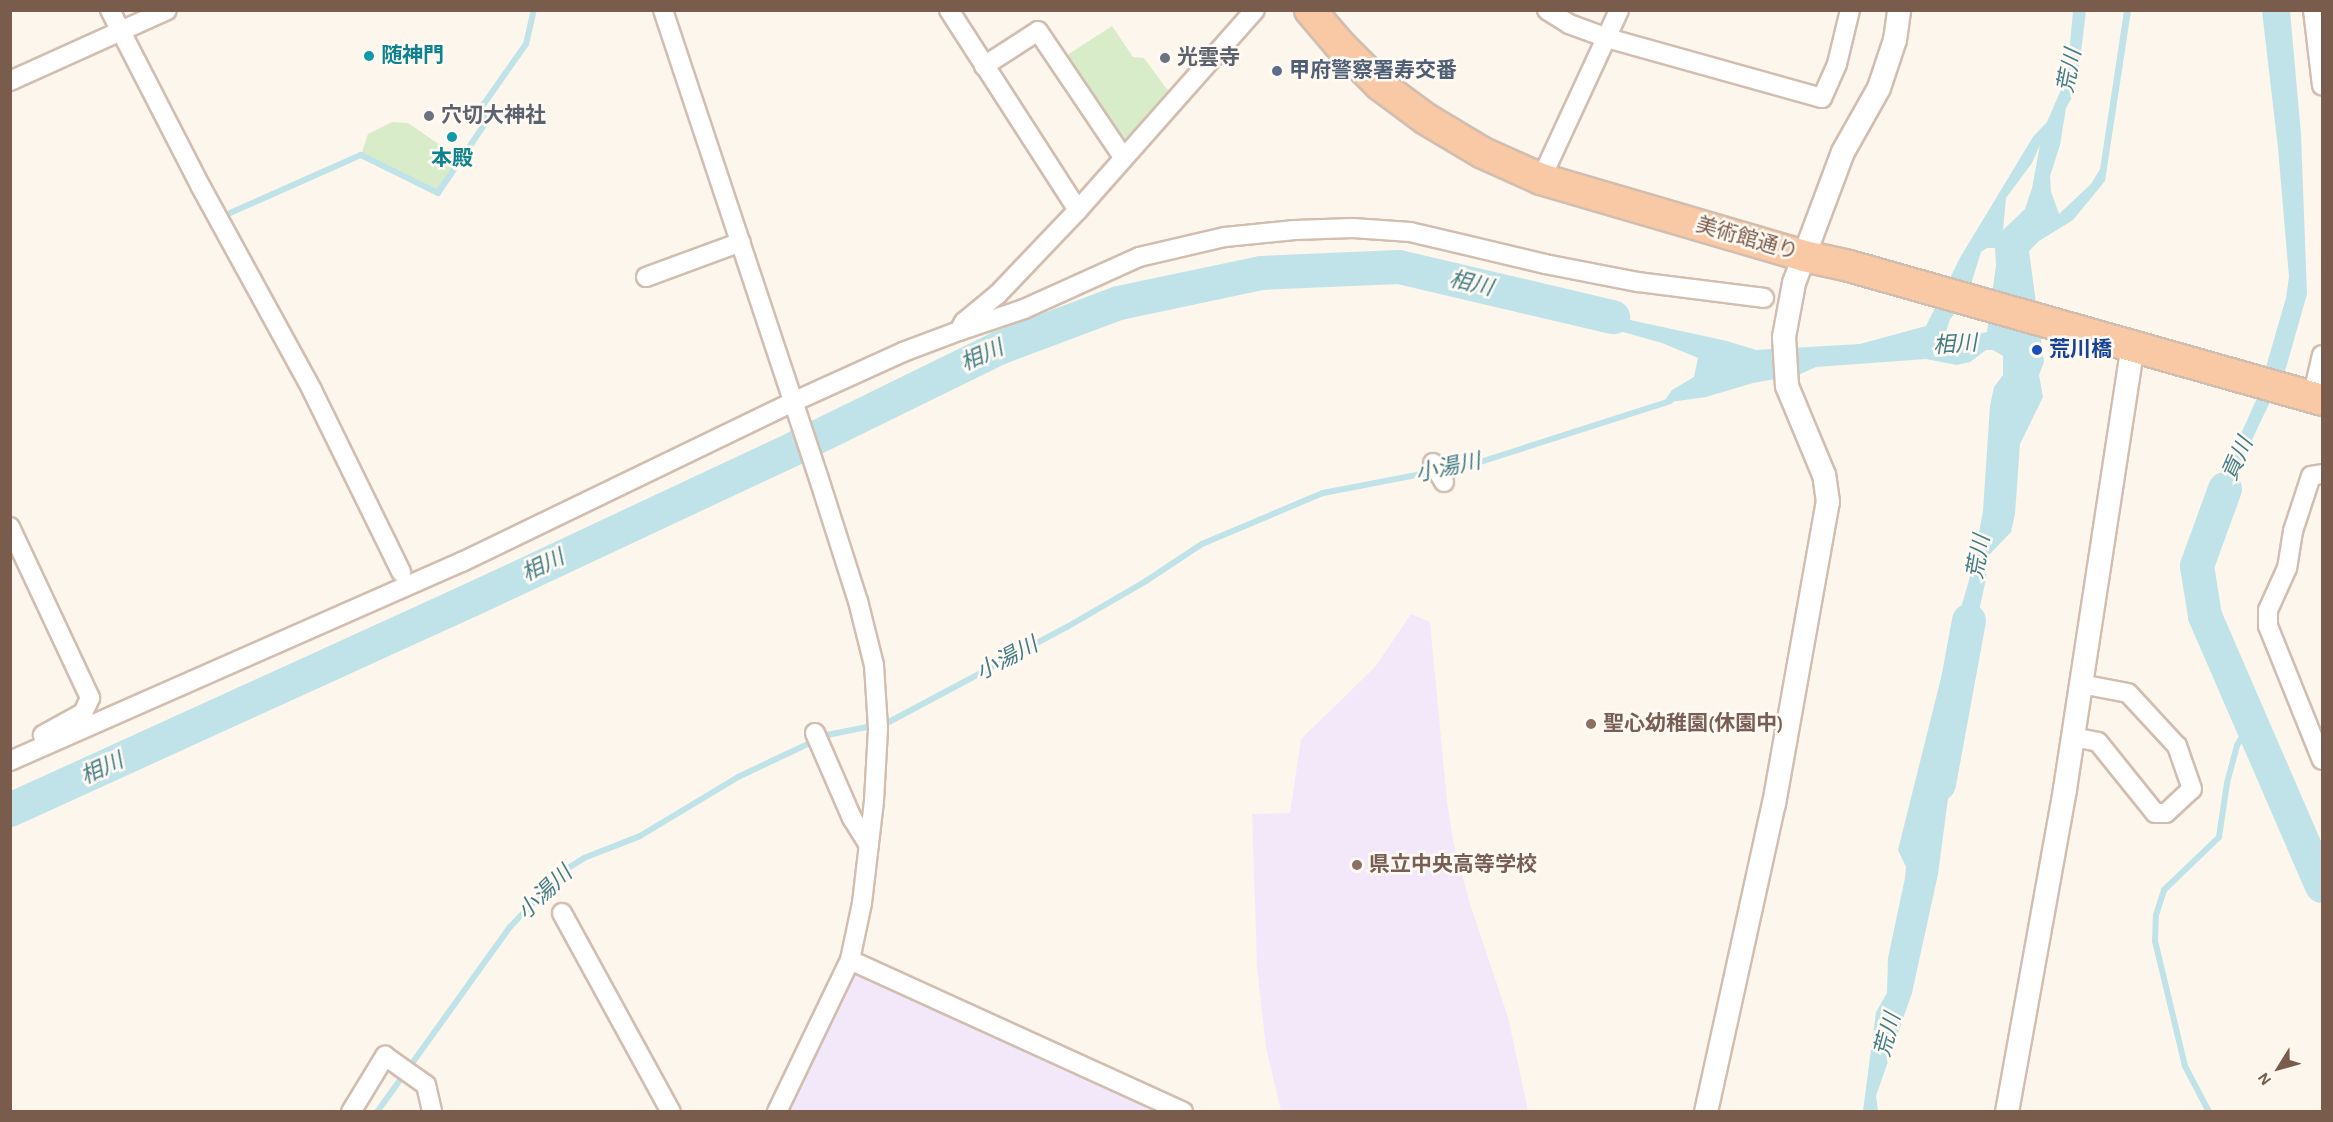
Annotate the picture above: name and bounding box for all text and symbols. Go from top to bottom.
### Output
place label: 随神門 [381,43,444,69]
place label: 光雲寺 [1177,45,1240,71]
water label: 荒川 [2053,47,2087,95]
marker: 随神門 [362,49,376,63]
marker: 光雲寺 [1158,51,1172,65]
place label: 甲府警察署寿交番 [1289,58,1457,84]
marker: 甲府警察署寿交番 [1270,64,1284,78]
place label: 穴切大神社 [441,103,546,129]
marker: 穴切大神社 [422,109,436,123]
marker: 本殿 [445,130,459,144]
place label: 本殿 [431,146,473,172]
street label: 美術館通り [1693,212,1801,266]
water label: 相川 [1447,266,1495,302]
water label: 相川 [1932,330,1978,360]
water label: 相川 [957,335,1007,377]
place label: 荒川橋 [2049,337,2112,363]
marker: 荒川橋 [2030,343,2044,357]
water label: 貢川 [2217,434,2259,484]
water label: 小湯川 [1413,448,1483,488]
water label: 荒川 [1962,533,1996,581]
water label: 相川 [517,544,569,588]
water label: 小湯川 [972,632,1042,686]
place label: 聖心幼稚園(休園中) [1603,711,1783,737]
marker: 聖心幼稚園(休園中) [1584,717,1598,731]
water label: 相川 [76,748,128,790]
place label: 県立中央高等学校 [1369,852,1537,878]
marker: 県立中央高等学校 [1350,858,1364,872]
water label: 小湯川 [512,861,578,925]
water label: 荒川 [1870,1010,1906,1060]
north arrow [2249,1038,2309,1098]
text: N [2255,1070,2274,1088]

